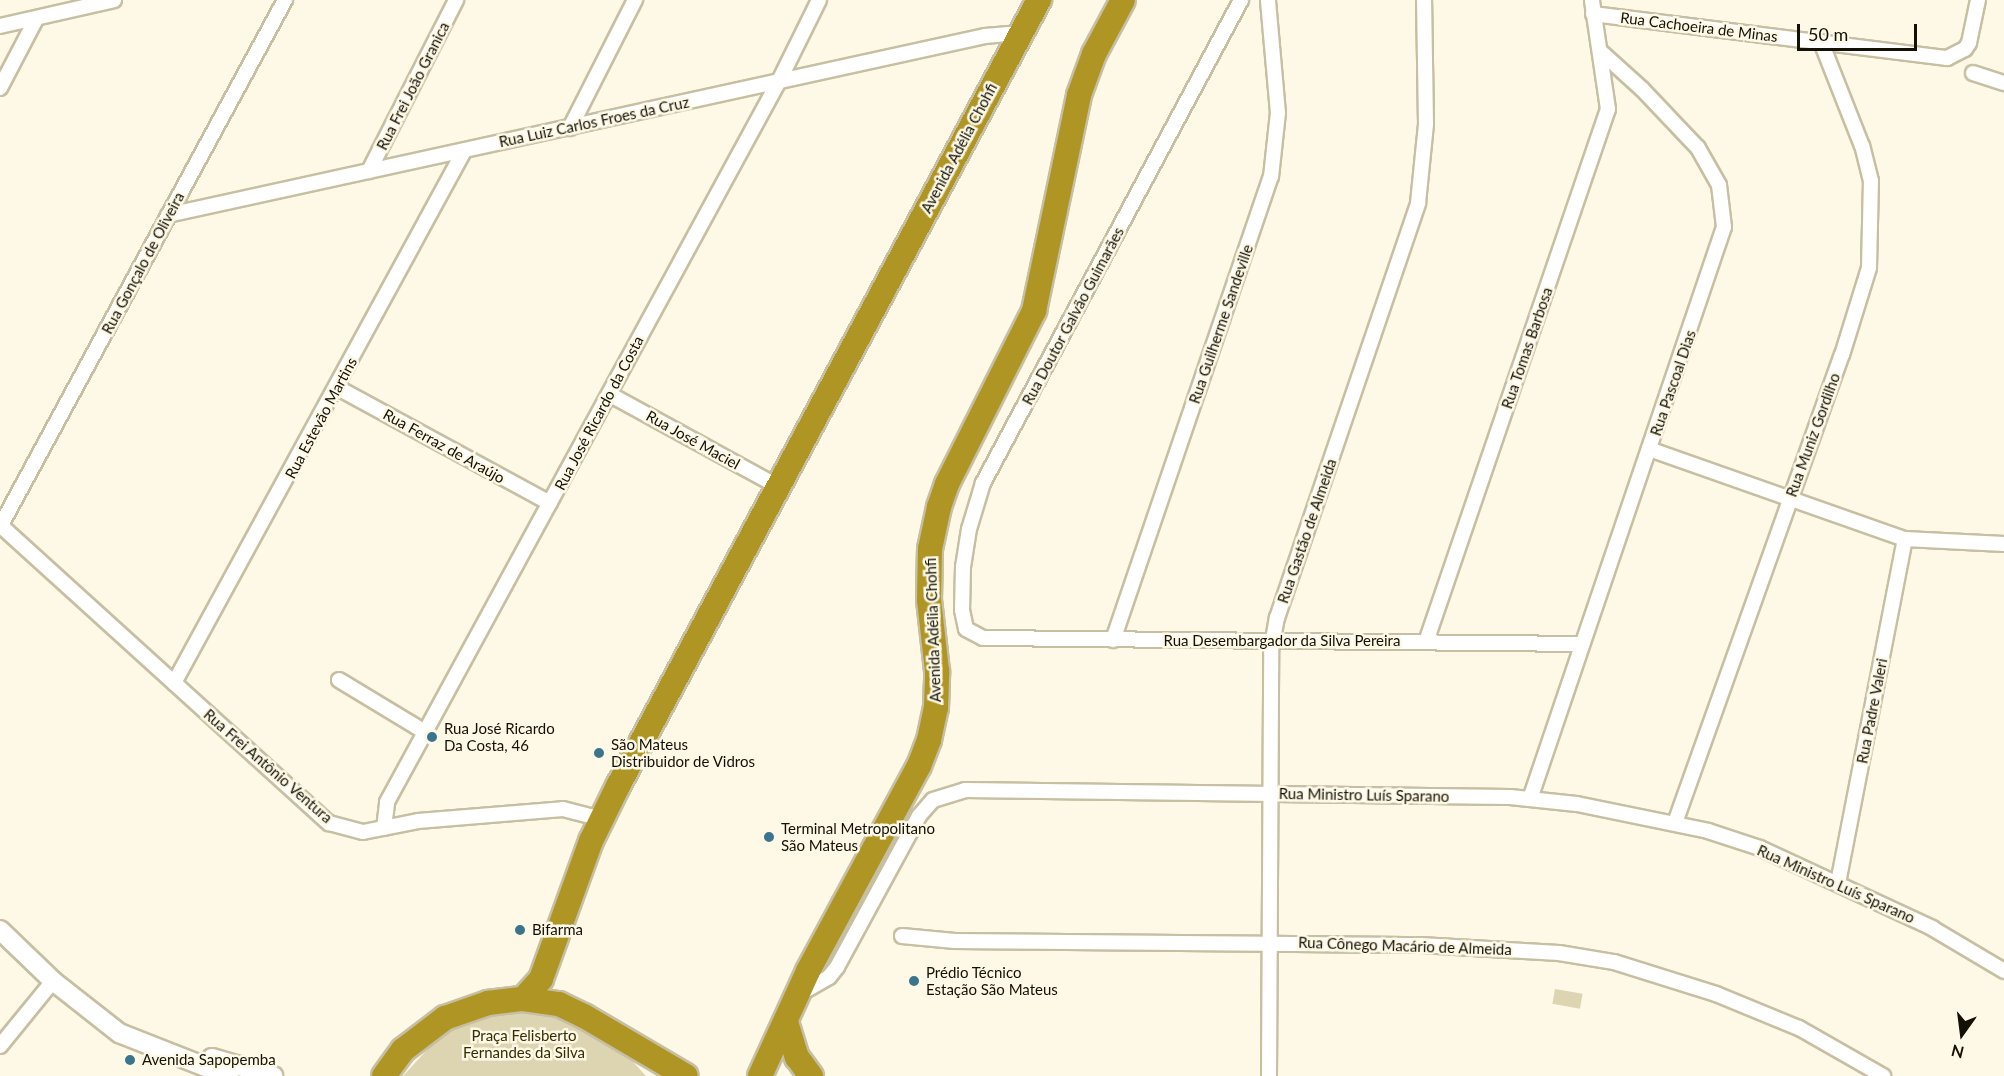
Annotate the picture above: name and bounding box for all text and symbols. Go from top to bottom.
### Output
street label: Rua Cachoeira de Minas [1619,8,1779,46]
scale bar [1800,12,1920,50]
street label: Rua Frei João Granica [373,19,453,153]
text: 50 m [1808,23,1848,45]
street label: Avenida Adélia Chohfi [917,80,1001,216]
street label: Rua Luiz Carlos Froes da Cruz [497,93,691,151]
street label: Rua Gonçalo de Oliveira [98,189,188,337]
street label: Rua Doutor Galvão Guimarães [1018,224,1128,408]
street label: Rua Guilherme Sandeville [1185,242,1257,406]
street label: Rua Tomas Barbosa [1498,285,1556,411]
street label: Rua Pascoal Dias [1646,328,1700,438]
street label: Rua José Ricardo da Costa [551,333,647,493]
street label: Rua Estevão Martins [281,354,361,482]
street label: Rua Muniz Gordilho [1782,371,1844,499]
street label: Rua Ferraz de Araújo [380,405,508,487]
street label: Rua José Maciel [643,407,743,473]
street label: Rua Gastão de Almeida [1274,456,1340,606]
street label: Avenida Adélia Chohfi [921,557,945,703]
street label: Rua Desembargador da Silva Pereira [1163,632,1401,650]
street label: Rua Padre Valeri [1853,657,1891,765]
street label: Rua Frei Antônio Ventura [200,705,336,827]
place label: Rua José Ricardo Da Costa, 46 [444,719,555,754]
marker: Rua José Ricardo Da Costa, 46 [425,730,439,744]
place label: São Mateus Distribuidor de Vidros [611,735,756,770]
marker: São Mateus Distribuidor de Vidros [592,746,606,760]
street label: Rua Ministro Luís Sparano [1279,785,1449,805]
place label: Terminal Metropolitano São Mateus [781,819,935,854]
marker: Terminal Metropolitano São Mateus [762,830,776,844]
street label: Rua Ministro Luís Sparano [1754,841,1918,927]
place label: Bifarma [532,921,583,939]
marker: Bifarma [513,923,527,937]
street label: Rua Cônego Macário de Almeida [1298,933,1512,959]
place label: Prédio Técnico Estação São Mateus [926,963,1058,998]
marker: Prédio Técnico Estação São Mateus [907,974,921,988]
north arrow [1932,1004,1992,1064]
park label: Praça Felisberto Fernandes da Silva [463,1026,585,1061]
text: N [1949,1041,1966,1063]
place label: Avenida Sapopemba [142,1051,276,1069]
marker: Avenida Sapopemba [123,1053,137,1067]

